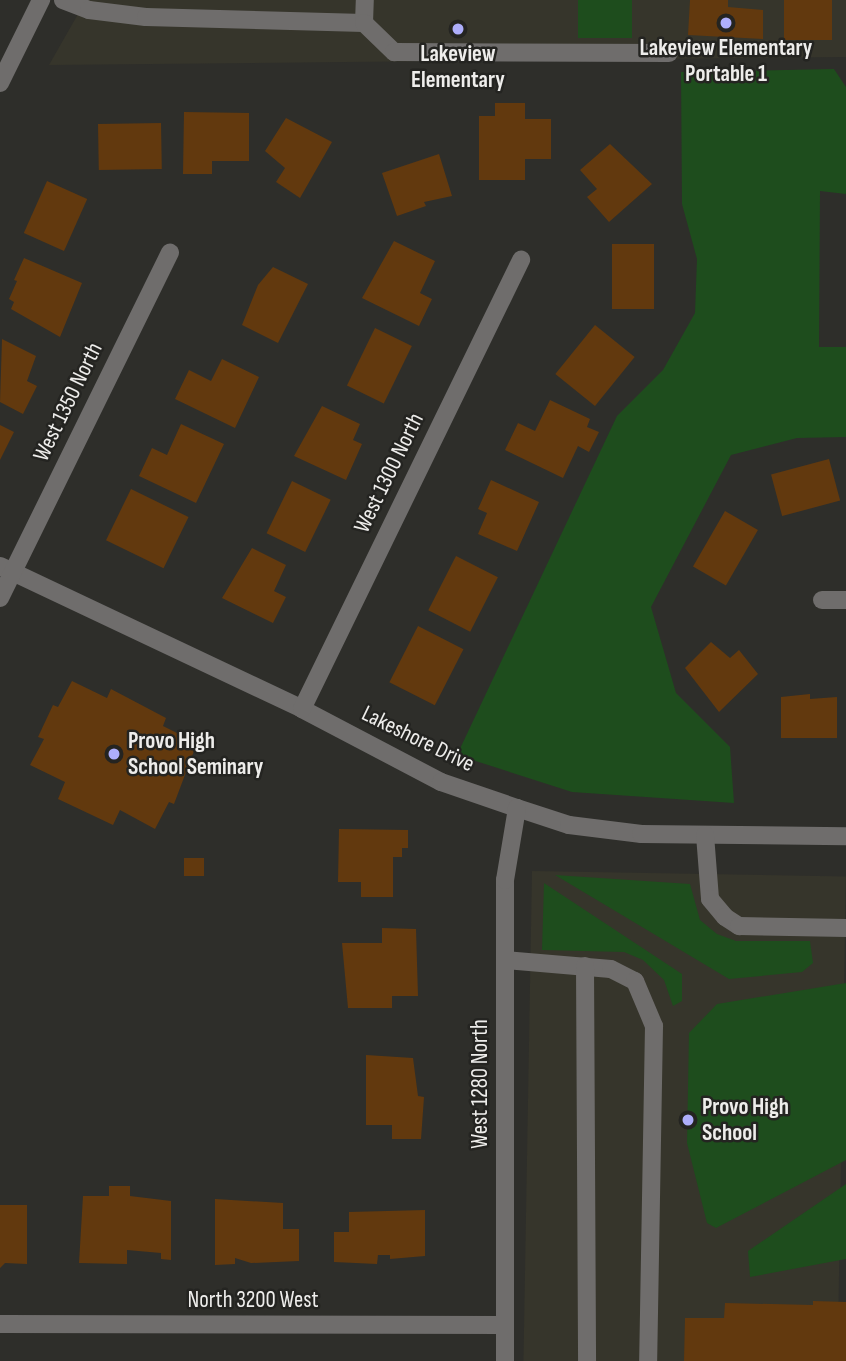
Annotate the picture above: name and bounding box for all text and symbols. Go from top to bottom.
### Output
marker: Lakeview Elementary Portable 1 [718,15,734,31]
marker: Lakeview Elementary [450,21,466,37]
place label: Lakeview Elementary Portable 1 [640,34,812,88]
place label: Lakeview Elementary [411,40,505,94]
street label: West 1350 North [27,338,109,466]
street label: West 1300 North [348,409,430,537]
street label: Lakeshore Drive [357,700,479,778]
place label: Provo High School Seminary [128,727,263,781]
marker: Provo High School Seminary [106,746,122,762]
street label: West 1280 North [466,1019,494,1149]
place label: Provo High School [702,1093,789,1147]
marker: Provo High School [680,1112,696,1128]
street label: North 3200 West [187,1286,319,1314]

